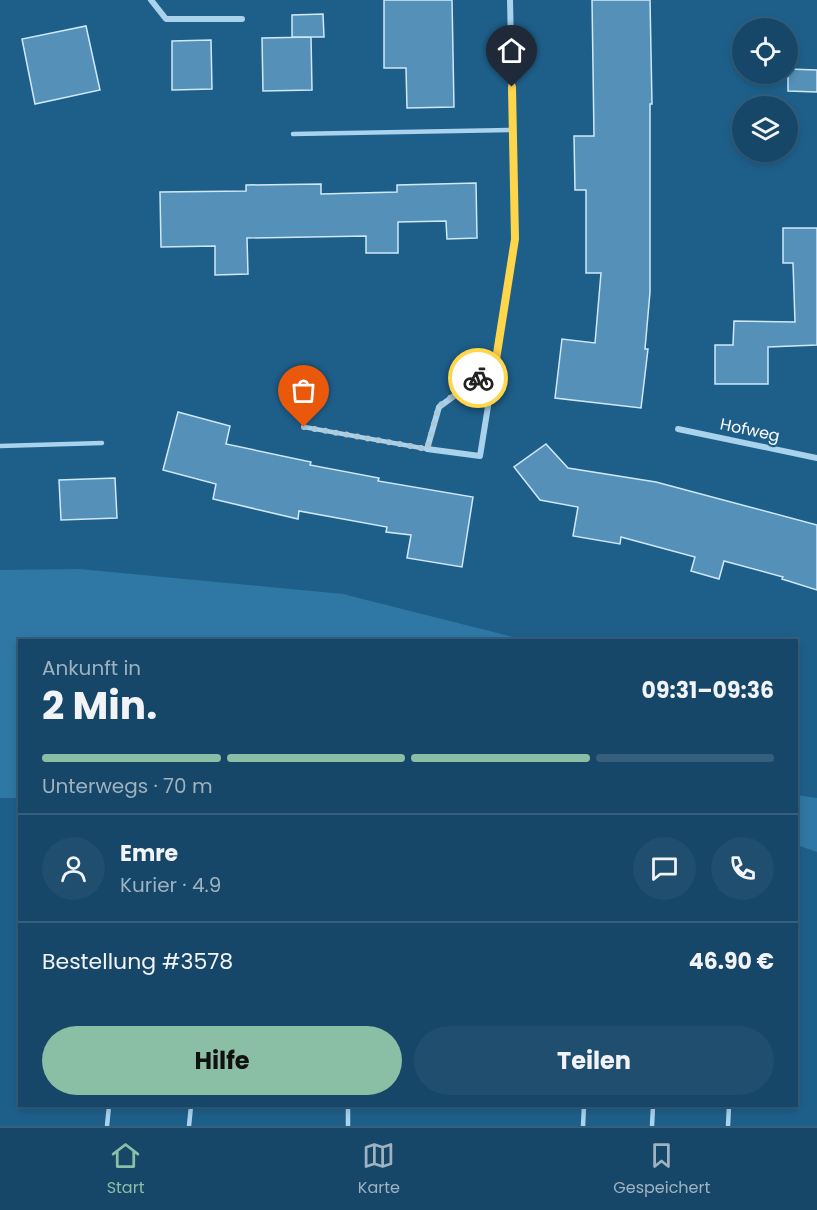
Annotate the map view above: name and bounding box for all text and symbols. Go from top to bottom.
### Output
map controls [732,18,798,162]
button: locate [732,18,798,84]
pin [486,25,537,87]
icon: home [495,34,528,67]
button: layers [732,96,798,162]
courier [448,348,508,408]
icon: bike [462,362,495,395]
pin [278,365,329,427]
icon: bag [287,374,320,407]
street label: Hofweg [718,412,782,448]
text: Ankunft in [42,654,141,682]
text: 09:31–09:36 [642,675,774,706]
text: 2 Min. [42,678,157,733]
text: Unterwegs · 70 m [42,772,213,800]
button: person [42,837,105,900]
button: chat [633,837,696,900]
button: phone [711,837,774,900]
text: Emre [120,838,178,869]
text: Kurier · 4.9 [120,871,221,899]
text: Bestellung #3578 [42,946,233,977]
text: 46.90 € [689,946,774,977]
button: Hilfe [42,1026,402,1095]
button: Teilen [414,1026,774,1095]
tab: Start [107,1139,144,1200]
tab: Karte [358,1139,400,1200]
tab: Gespeichert [613,1139,710,1200]

